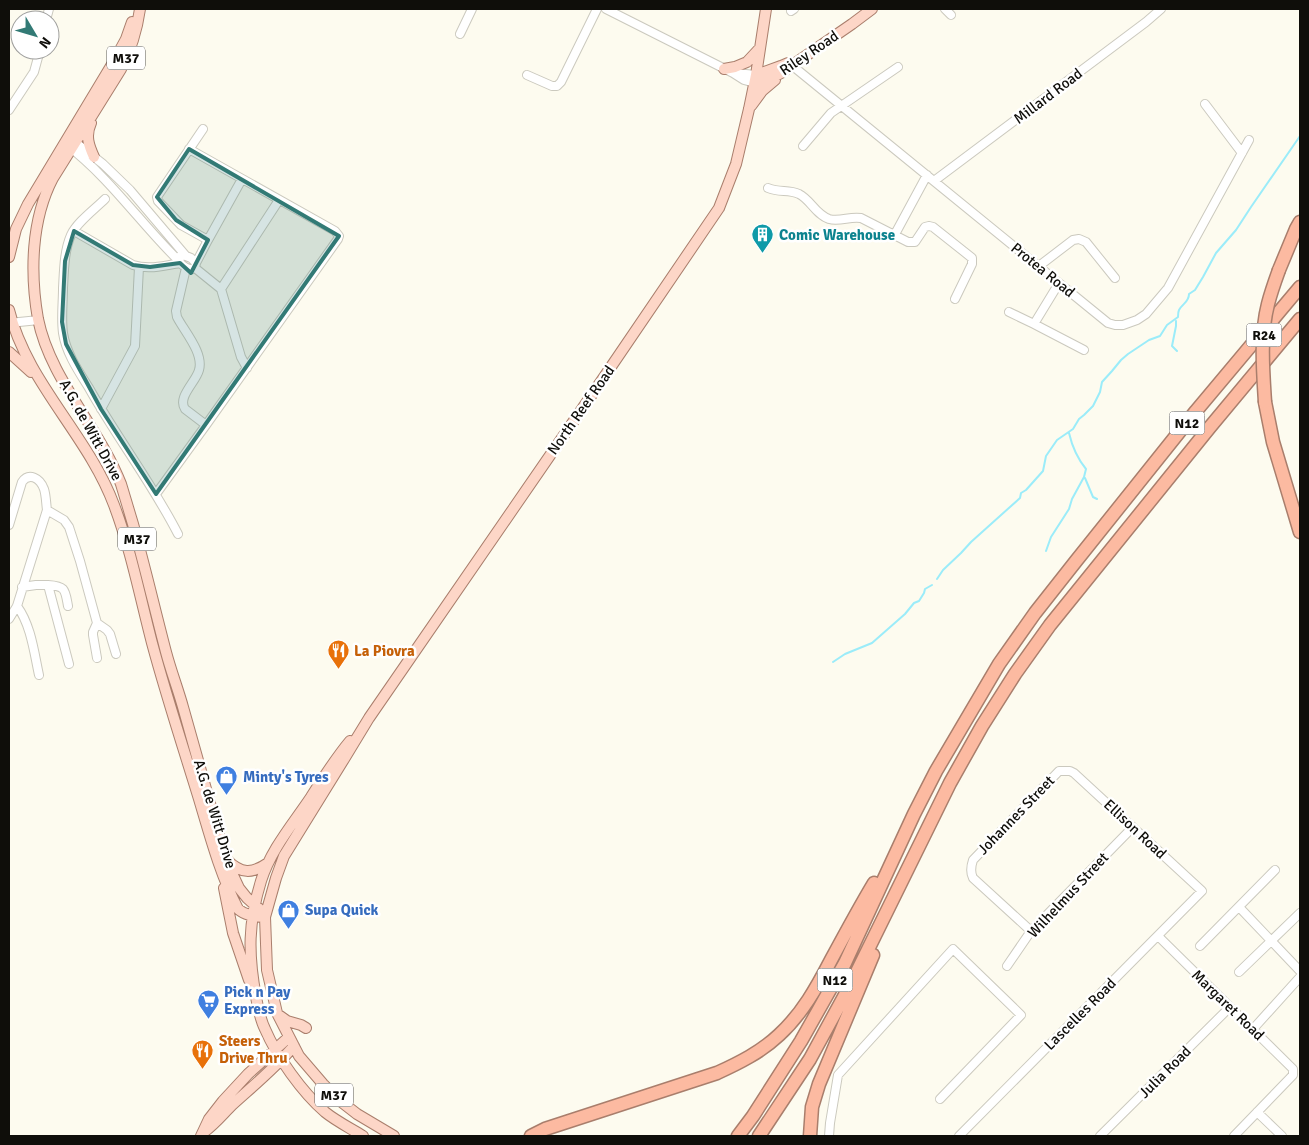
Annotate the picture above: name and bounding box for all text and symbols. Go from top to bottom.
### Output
north arrow [10,10,60,60]
street label: Riley Road [776,27,842,79]
text: N [35,34,55,52]
road number: M37 [107,46,145,70]
street label: Millard Road [1010,64,1086,128]
building icon: Comic Warehouse [751,223,775,254]
place label: Comic Warehouse [779,226,895,244]
street label: Protea Road [1007,239,1079,301]
road number: R24 [1246,324,1282,346]
street label: North Reef Road [544,362,618,458]
street label: A.G. de Witt Drive [56,376,126,484]
road number: N12 [1170,412,1204,434]
road number: M37 [118,528,156,550]
restaurant icon: La Piovra [326,639,350,670]
place label: La Piovra [354,642,415,660]
street label: A.G. de Witt Drive [190,757,240,871]
shop icon: Minty's Tyres [215,765,239,796]
place label: Minty's Tyres [243,768,329,786]
street label: Johannes Street [974,772,1058,858]
street label: Ellison Road [1100,795,1170,863]
street label: Wilhelmus Street [1024,848,1112,942]
shop icon: Supa Quick [277,898,301,929]
place label: Supa Quick [305,901,379,919]
street label: Margaret Road [1188,966,1268,1044]
road number: N12 [818,968,852,992]
street label: Lascelles Road [1040,974,1120,1054]
place label: Pick n Pay Express [224,983,291,1018]
supermarket icon: Pick n Pay Express [196,989,220,1020]
place label: Steers Drive Thru [219,1032,287,1067]
restaurant icon: Steers Drive Thru [191,1038,215,1069]
street label: Julia Road [1135,1042,1195,1102]
road number: M37 [315,1084,353,1106]

